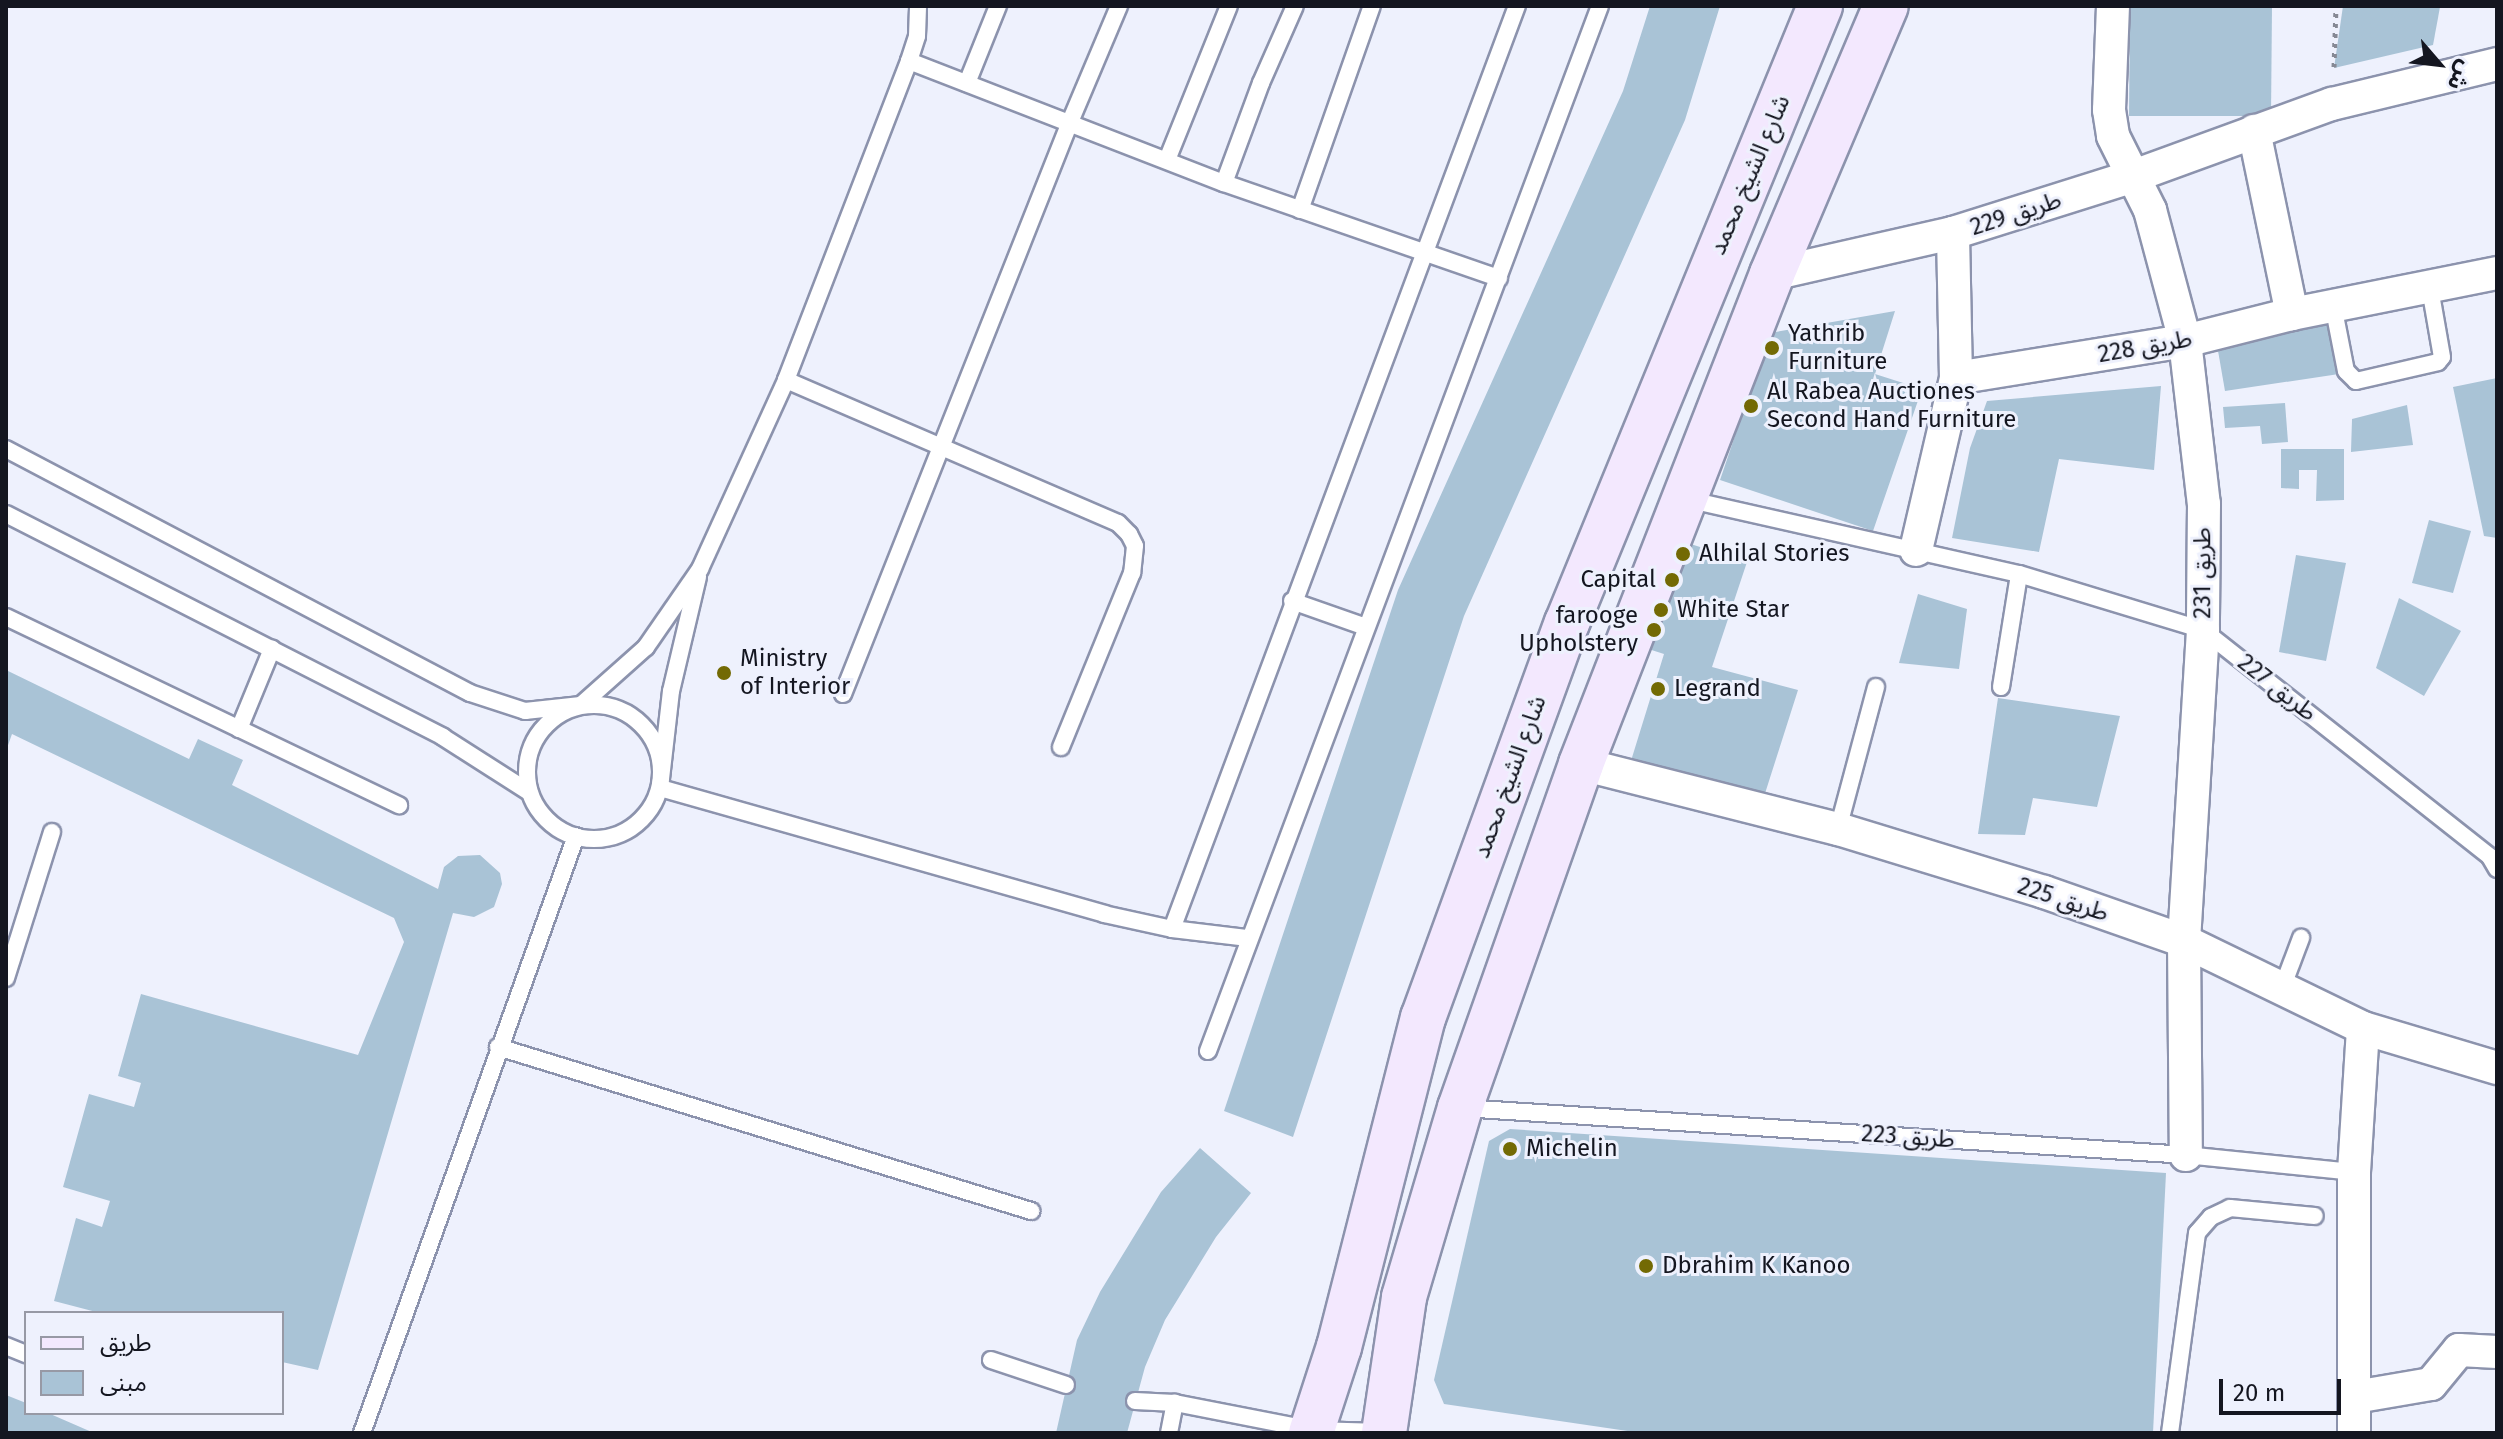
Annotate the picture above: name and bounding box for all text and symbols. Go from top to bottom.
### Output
north arrow [2399,24,2479,104]
text: ش [2442,56,2480,95]
street label: شارع الشيخ محمد [1703,91,1797,259]
street label: طريق 229 [1967,186,2065,242]
place label: Yathrib Furniture [1788,320,1887,376]
street label: طريق 228 [2096,325,2194,369]
marker: Yathrib Furniture [1763,339,1781,357]
place label: Al Rabea Auctiones Second Hand Furniture [1767,378,2016,434]
marker: Al Rabea Auctiones Second Hand Furniture [1742,397,1760,415]
street label: طريق 231 [2189,527,2217,619]
place label: Alhilal Stories [1699,540,1849,568]
marker: Alhilal Stories [1674,545,1692,563]
place label: Capital [1580,566,1656,594]
marker: Capital [1663,571,1681,589]
place label: White Star [1677,596,1789,624]
marker: White Star [1652,601,1670,619]
place label: farooge Upholstery [1519,602,1638,658]
marker: farooge Upholstery [1645,621,1663,639]
place label: Ministry of Interior [740,645,850,701]
street label: طريق 227 [2232,648,2322,728]
marker: Ministry of Interior [715,664,733,682]
place label: Legrand [1674,675,1761,703]
marker: Legrand [1649,680,1667,698]
street label: شارع الشيخ محمد [1467,692,1553,862]
street label: طريق 225 [2014,872,2112,928]
street label: طريق 223 [1860,1119,1956,1155]
place label: Michelin [1526,1135,1618,1163]
marker: Michelin [1501,1140,1519,1158]
place label: Dbrahim K Kanoo [1662,1252,1851,1280]
marker: Dbrahim K Kanoo [1637,1257,1655,1275]
legend [24,1311,284,1415]
text: طريق [100,1329,152,1357]
scale bar [2223,1363,2345,1413]
text: مبنى [100,1369,147,1397]
text: 20 m [2233,1379,2285,1407]

